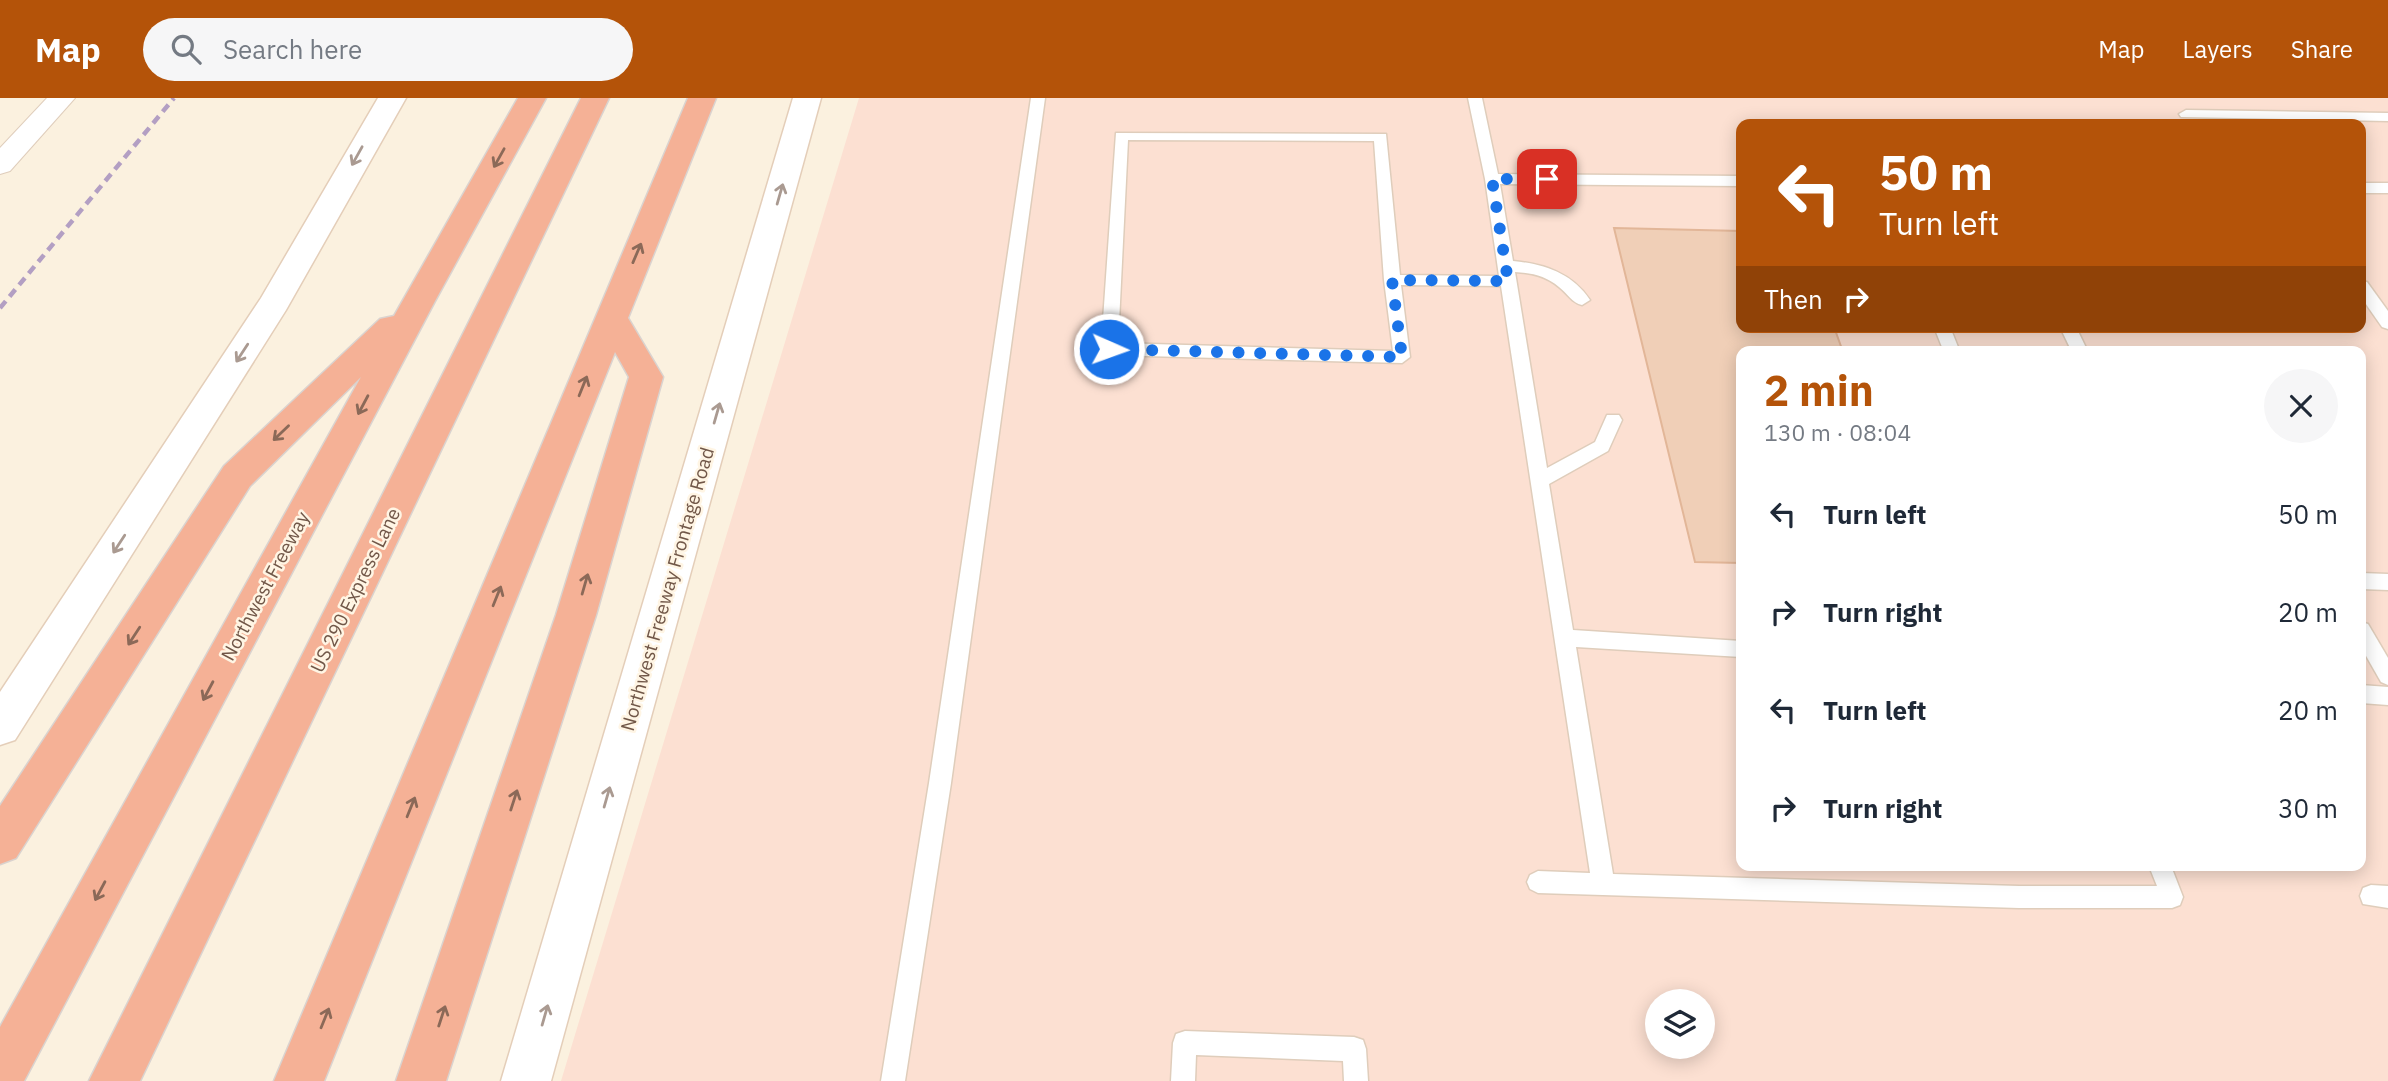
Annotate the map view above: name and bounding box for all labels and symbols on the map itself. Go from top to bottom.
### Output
one-way arrow [350,146,364,166]
one-way arrow [492,147,506,167]
pin [1517,149,1577,209]
one-way arrow [774,184,787,206]
one-way arrow [632,243,645,264]
position arrow [1072,312,1146,386]
one-way arrow [235,342,249,362]
one-way arrow [577,376,590,397]
one-way arrow [356,394,370,414]
one-way arrow [711,402,724,425]
one-way arrow [273,425,290,442]
street label: Northwest Freeway Frontage Road [615,444,719,734]
street label: US 290 Express Lane [305,504,405,676]
street label: Northwest Freeway [216,507,315,665]
one-way arrow [111,533,125,553]
one-way arrow [579,573,592,595]
one-way arrow [491,586,504,608]
one-way arrow [126,626,140,646]
one-way arrow [201,680,214,701]
one-way arrow [602,786,615,808]
one-way arrow [509,790,521,812]
one-way arrow [405,797,418,818]
one-way arrow [93,880,106,901]
one-way arrow [539,1005,552,1027]
one-way arrow [437,1006,450,1028]
one-way arrow [319,1007,332,1029]

